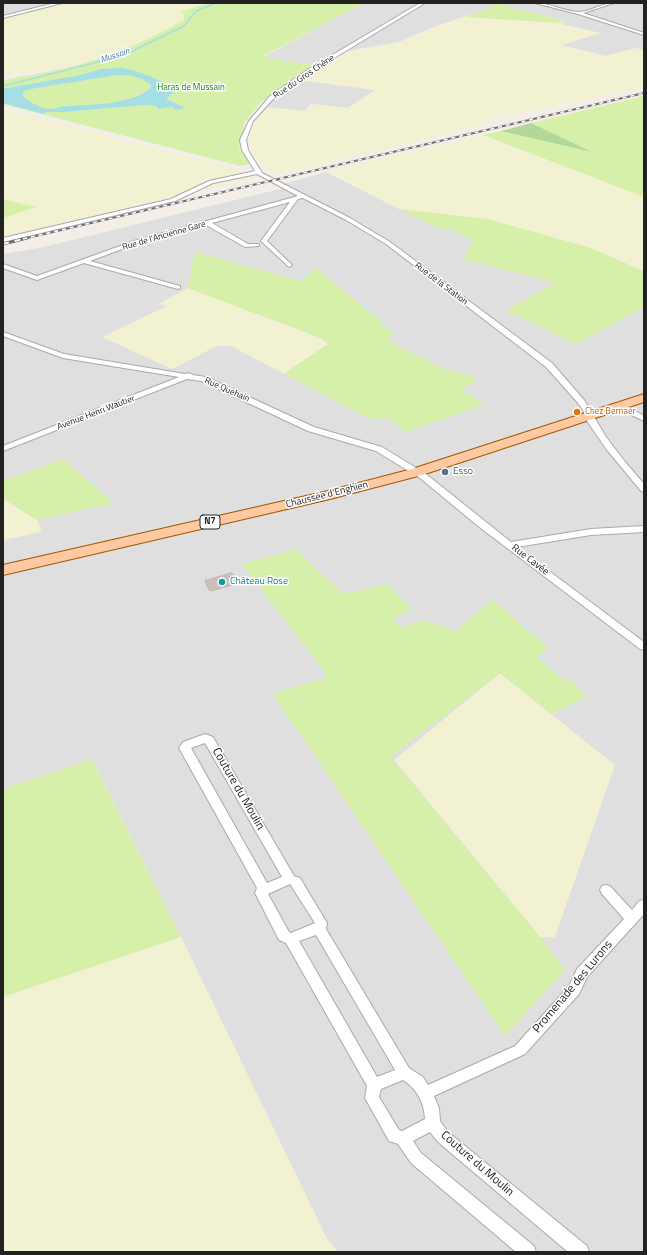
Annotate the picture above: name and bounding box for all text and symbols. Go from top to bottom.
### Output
water label: Mussain [99,46,131,66]
street label: Rue du Gros Chêne [271,53,337,101]
park label: Haras de Mussain [157,83,225,93]
street label: Rue de l'Ancienne Gare [121,219,207,253]
street label: Rue de la Station [412,260,470,308]
street label: Rue Quehain [203,375,251,405]
street label: Avenue Henri Wautier [56,393,136,433]
marker: Chez Bernaer [572,407,582,417]
place label: Chez Bernaer [585,407,636,417]
place label: Esso [453,466,473,478]
marker: Esso [440,467,450,477]
street label: Chaussée d'Enghien [285,479,369,511]
road number: N7 [200,515,220,529]
street label: Rue Cavée [509,542,551,578]
place label: Château Rose [230,576,288,588]
marker: Château Rose [217,577,227,587]
street label: Couture du Moulin [209,745,267,833]
street label: Promenade des Lurons [530,938,616,1036]
street label: Couture du Moulin [437,1128,517,1200]

